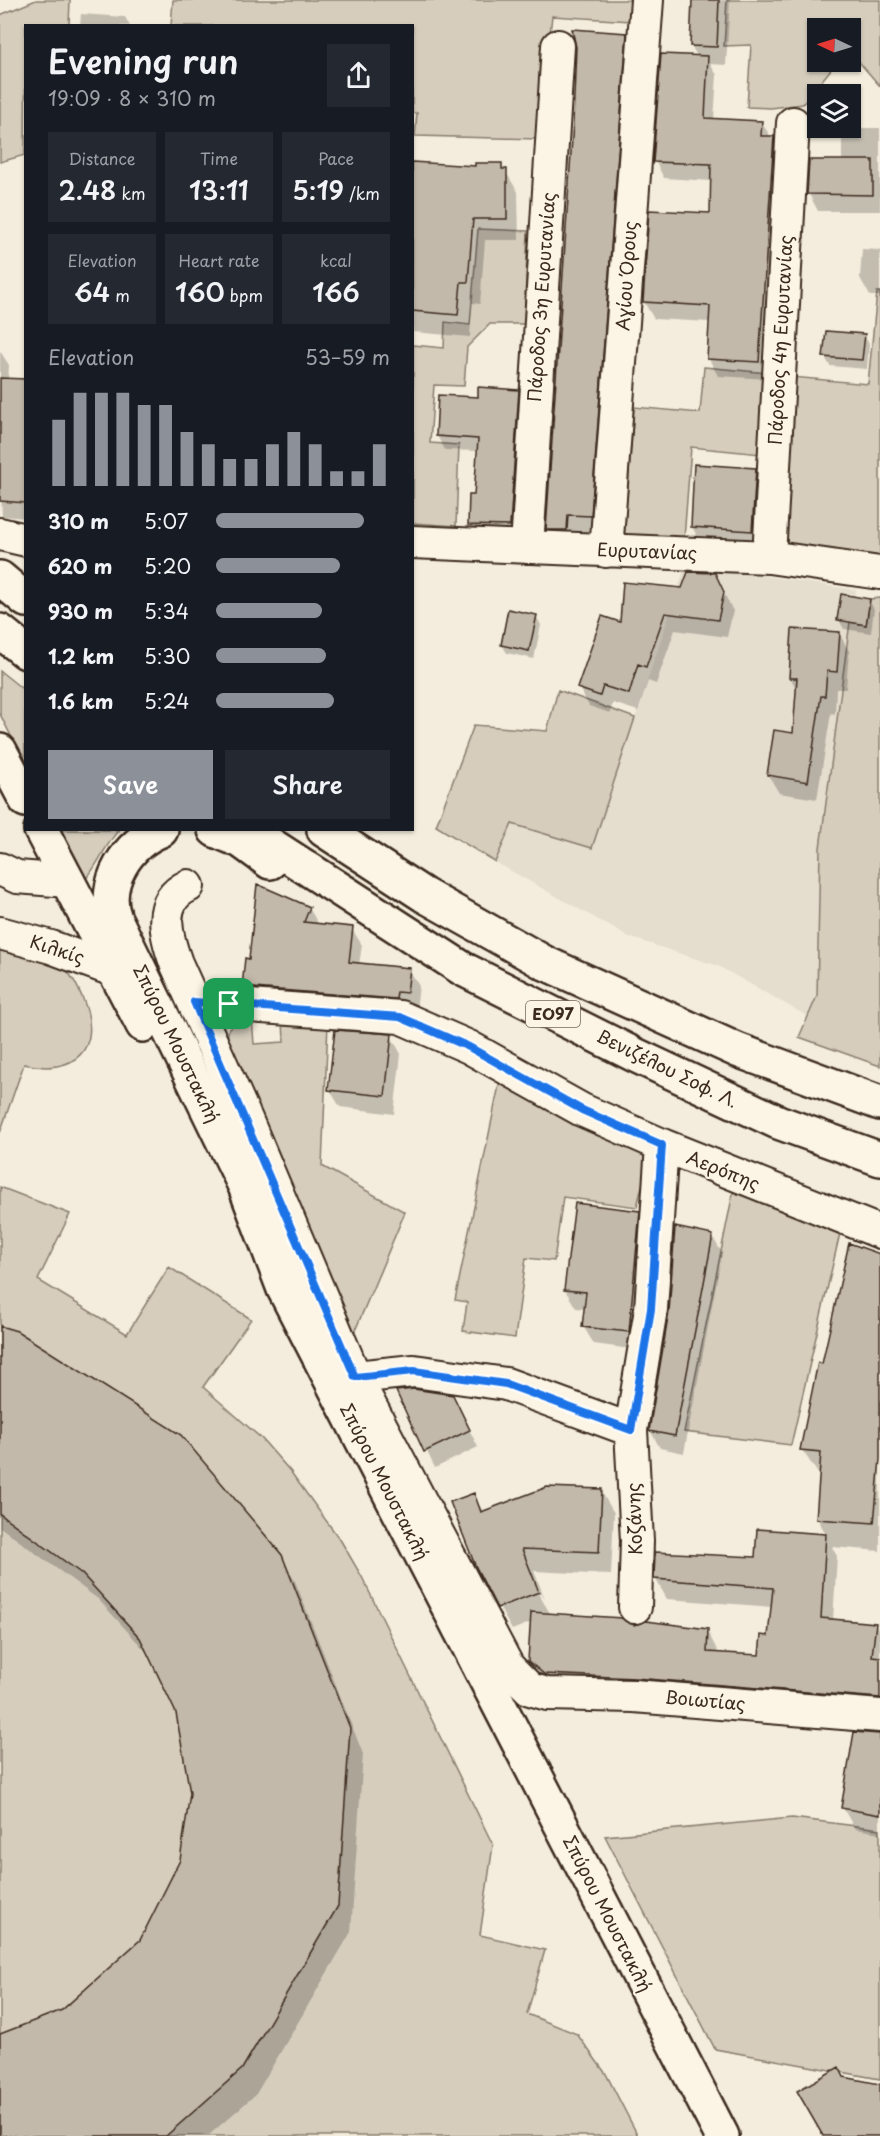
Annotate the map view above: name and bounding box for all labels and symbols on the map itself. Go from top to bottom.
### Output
north arrow [807,18,861,72]
street label: Πάροδος 3η Ευρυτανίας [520,191,561,403]
street label: Αγίου Όρους [608,220,643,332]
street label: Πάροδος 4η Ευρυτανίας [761,234,798,446]
street label: Ευρυτανίας [596,535,698,566]
street label: Κιλκίς [27,927,88,970]
street label: Σπύρου Μουστακλή [127,960,227,1127]
pin [203,978,254,1029]
road number: ΕΟ97 [526,1001,580,1027]
street label: Βενιζέλου Σοφ. Λ. [592,1022,743,1114]
street label: Αερόπης [683,1143,764,1197]
street label: Σπύρου Μουστακλή [334,1398,437,1564]
street label: Κοζάνης [619,1482,648,1556]
street label: Βοιωτίας [664,1683,747,1716]
street label: Σπύρου Μουστακλή [557,1830,660,1996]

